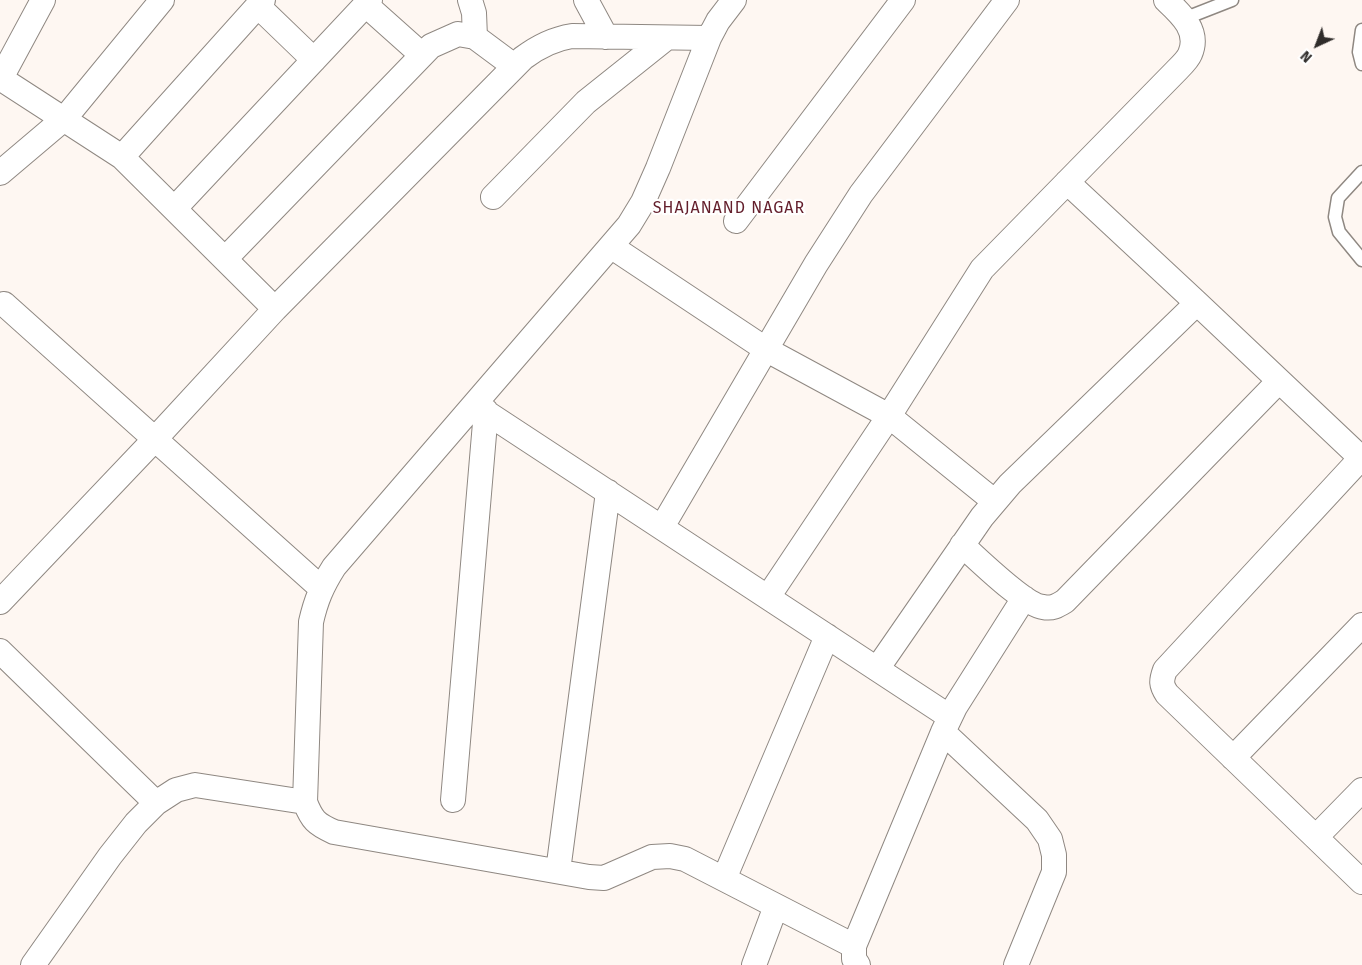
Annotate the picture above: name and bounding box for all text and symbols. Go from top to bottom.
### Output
north arrow [1292,20,1342,70]
text: N [1297,47,1316,66]
district label: SHAJANAND NAGAR [651,199,807,219]

